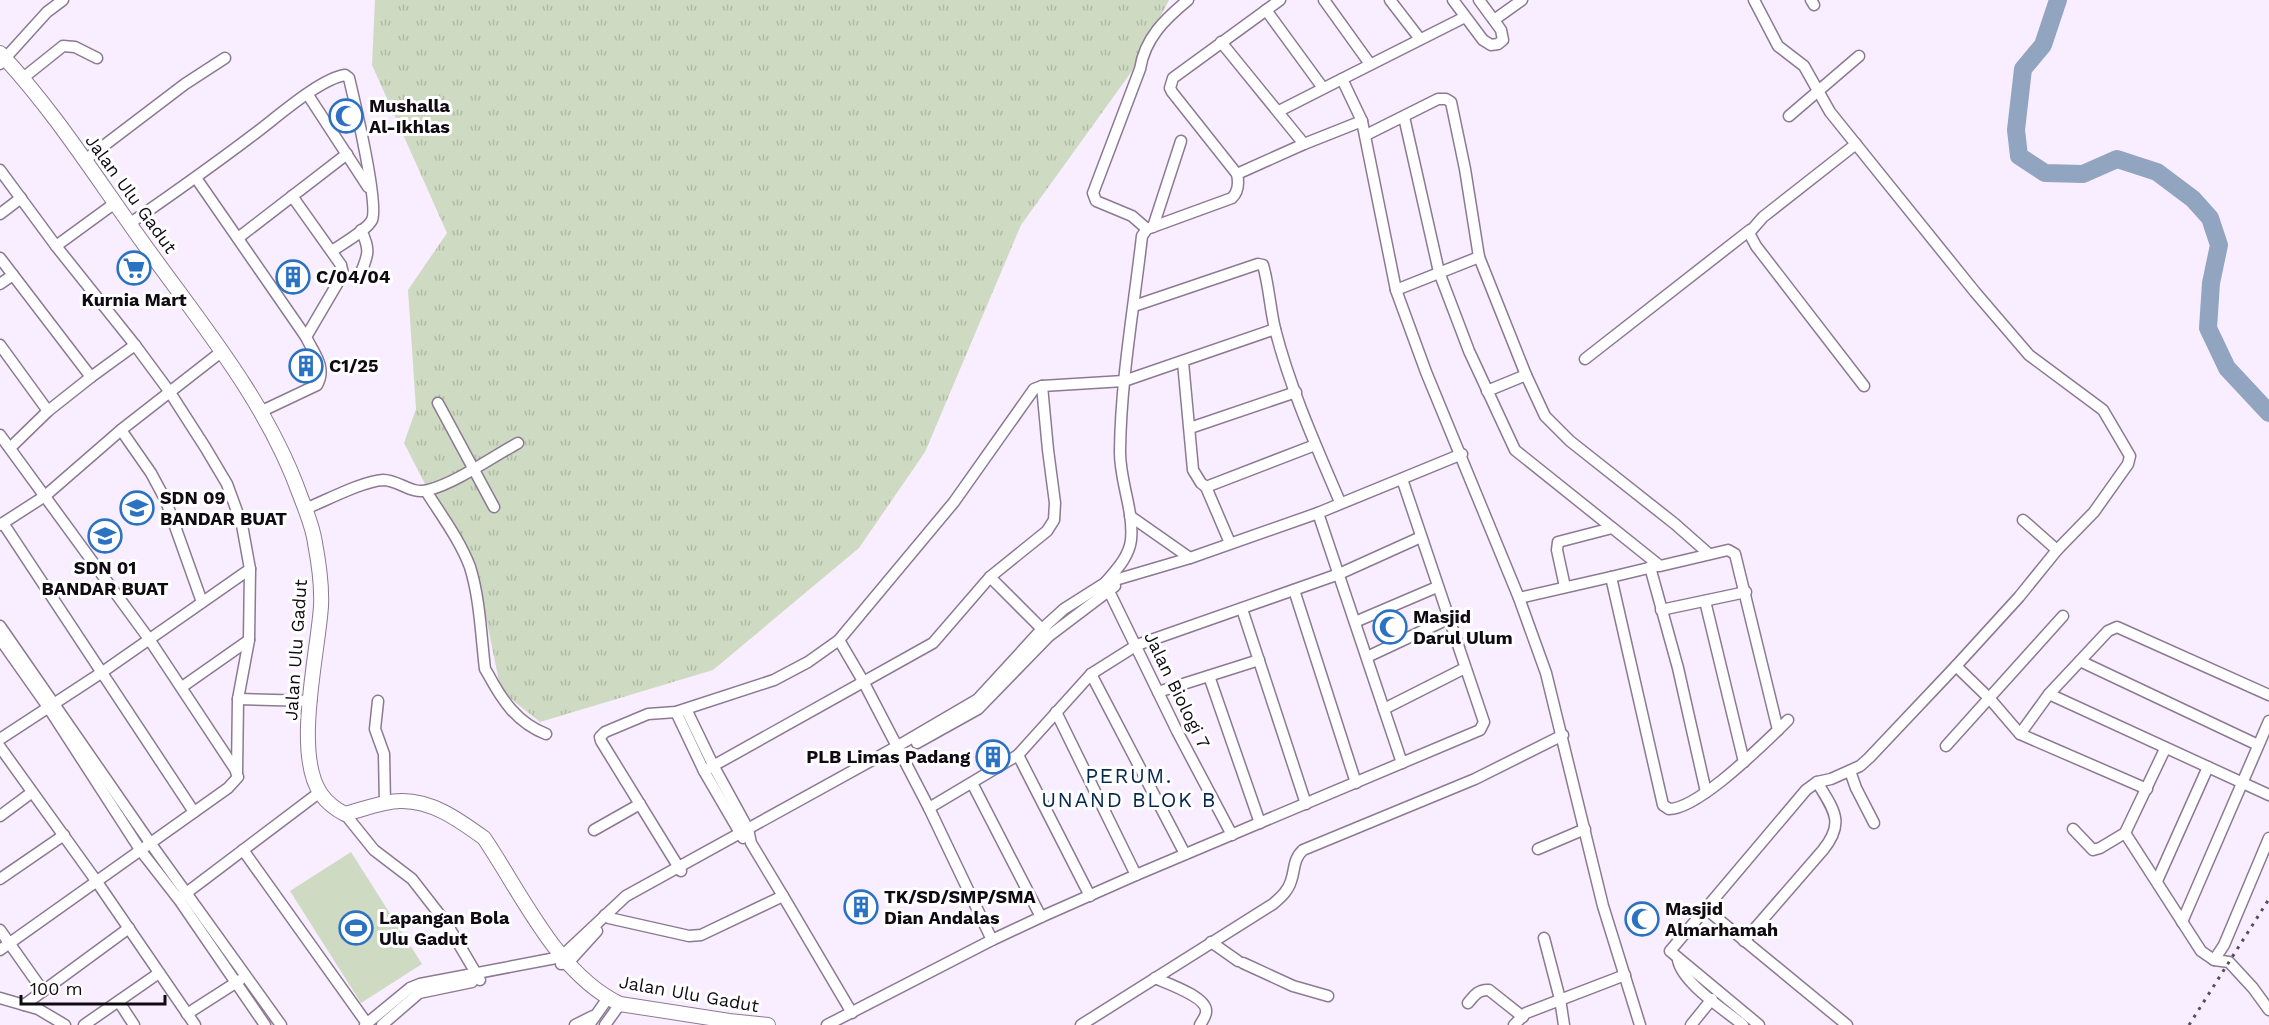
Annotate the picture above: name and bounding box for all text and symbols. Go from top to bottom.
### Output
place label: Mushalla Al-Ikhlas [369,95,451,137]
mosque icon: Mushalla Al-Ikhlas [328,98,364,134]
street label: Jalan Ulu Gadut [81,130,182,258]
supermarket icon: Kurnia Mart [116,250,152,286]
building icon: C/04/04 [275,259,311,295]
place label: C/04/04 [316,266,391,287]
place label: Kurnia Mart [81,289,187,310]
building icon: C1/25 [288,348,324,384]
place label: C1/25 [329,355,378,376]
place label: SDN 09 BANDAR BUAT [160,487,287,529]
school or university icon: SDN 09 BANDAR BUAT [119,490,155,526]
school or university icon: SDN 01 BANDAR BUAT [87,518,123,554]
place label: SDN 01 BANDAR BUAT [41,557,169,599]
street label: Jalan Ulu Gadut [280,578,311,721]
place label: Masjid Darul Ulum [1413,606,1513,648]
mosque icon: Masjid Darul Ulum [1372,609,1408,645]
street label: Jalan Biologi 7 [1140,628,1215,751]
building icon: PLB Limas Padang [975,739,1011,775]
place label: PLB Limas Padang [806,746,971,767]
district label: PERUM. UNAND BLOK B [1041,763,1217,812]
place label: TK/SD/SMP/SMA Dian Andalas [884,886,1037,928]
building icon: TK/SD/SMP/SMA Dian Andalas [843,889,879,925]
place label: Masjid Almarhamah [1665,898,1778,940]
mosque icon: Masjid Almarhamah [1624,901,1660,937]
place label: Lapangan Bola Ulu Gadut [379,907,510,949]
sports icon: Lapangan Bola Ulu Gadut [338,910,374,946]
scale bar [21,968,165,1006]
street label: Jalan Ulu Gadut [618,971,761,1016]
text: 100 m [30,978,83,999]

